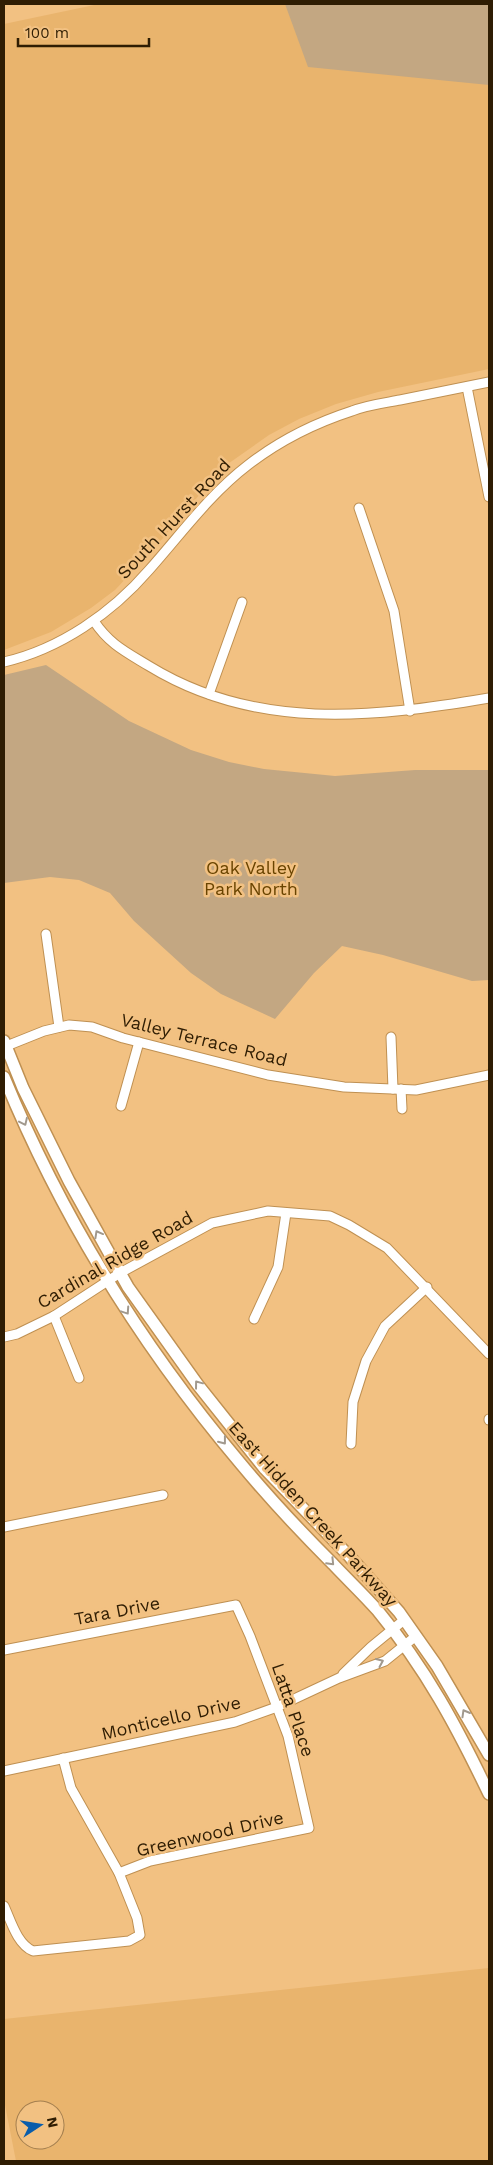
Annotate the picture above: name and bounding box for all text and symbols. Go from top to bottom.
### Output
scale bar [18,15,149,47]
text: 100 m [25,24,69,42]
street label: South Hurst Road [113,454,235,583]
park label: Oak Valley Park North [204,857,298,899]
street label: Valley Terrace Road [119,1009,289,1070]
one-way arrow [18,1117,28,1126]
street label: Cardinal Ridge Road [33,1206,196,1313]
one-way arrow [95,1230,105,1239]
one-way arrow [120,1305,129,1314]
one-way arrow [195,1381,203,1390]
street label: East Hidden Creek Parkway [225,1417,403,1611]
one-way arrow [217,1435,225,1444]
one-way arrow [325,1556,334,1565]
street label: Tara Drive [72,1592,162,1629]
one-way arrow [375,1657,384,1668]
street label: Latta Place [268,1660,319,1759]
street label: Monticello Drive [99,1691,243,1744]
one-way arrow [461,1709,471,1718]
street label: Greenwood Drive [134,1806,286,1861]
north arrow [15,2100,65,2150]
text: N [44,2116,62,2129]

